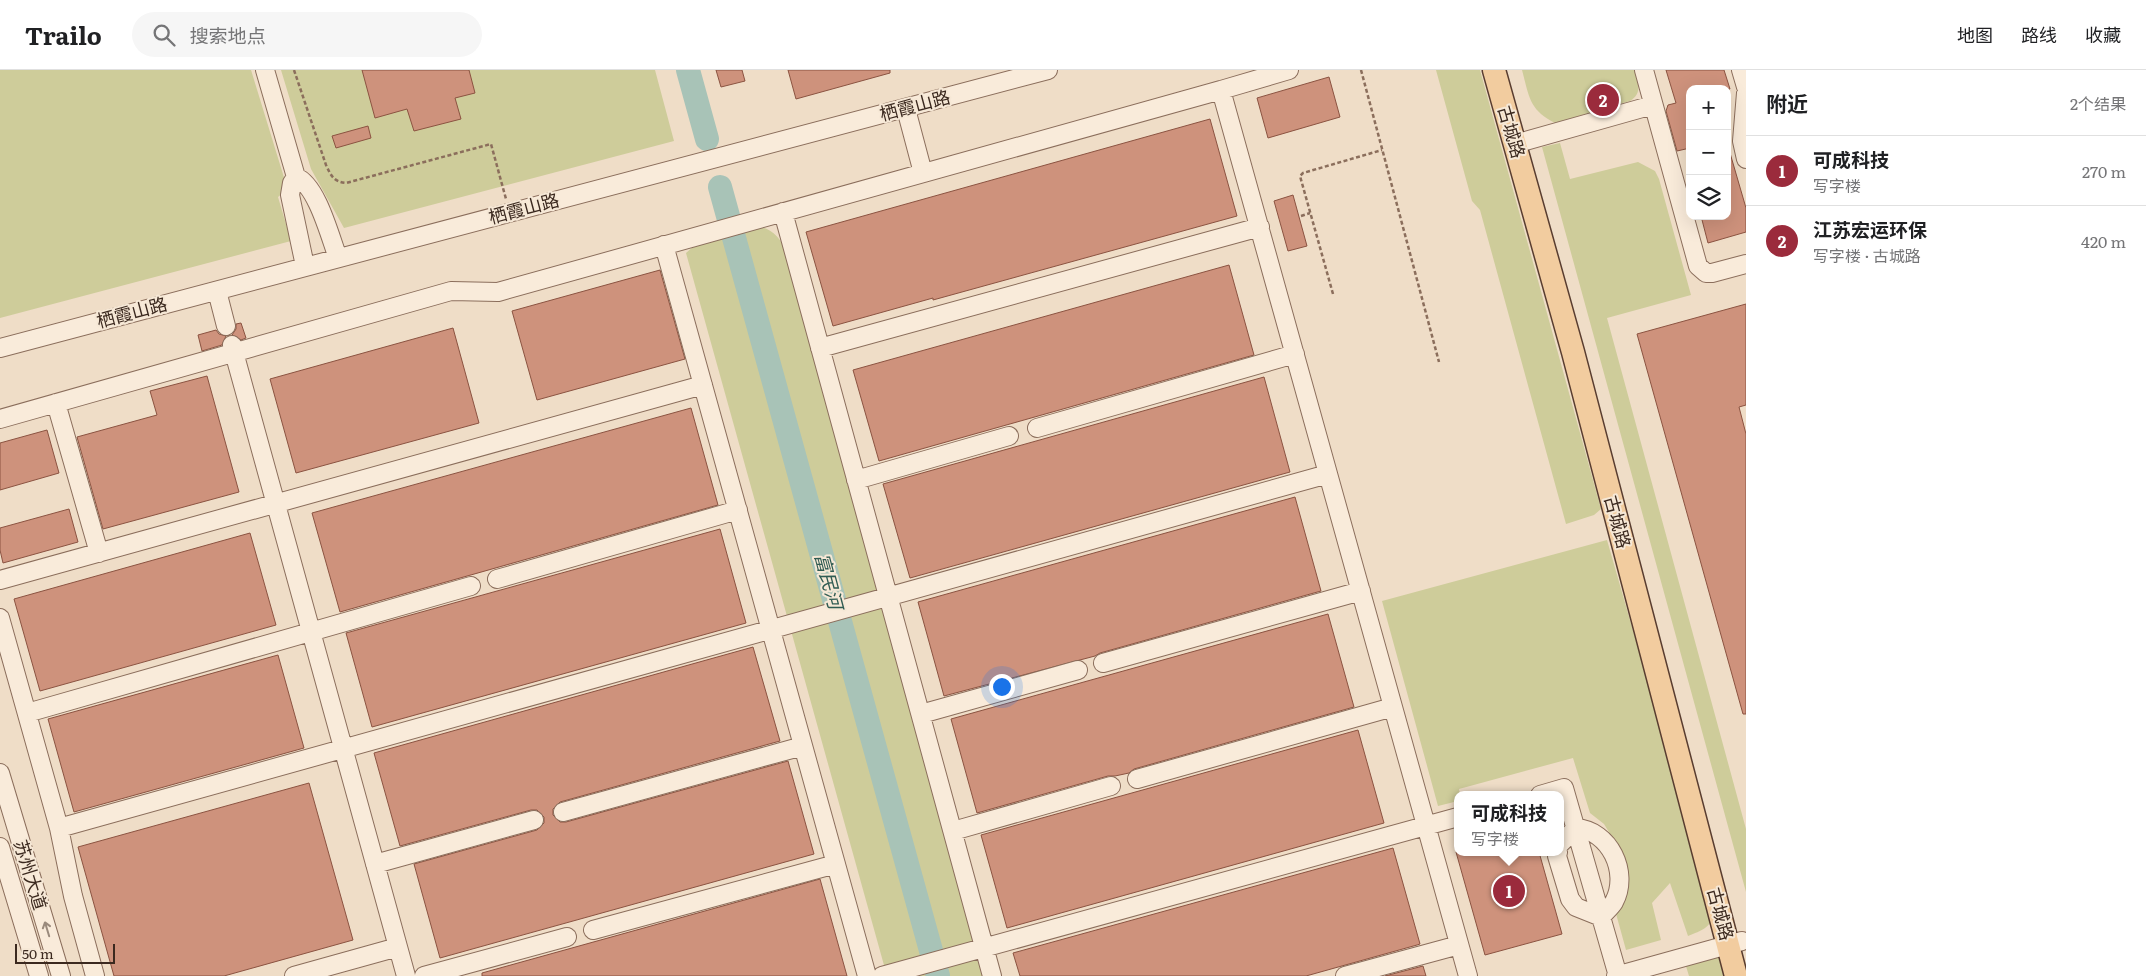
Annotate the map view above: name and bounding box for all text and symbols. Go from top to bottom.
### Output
search box [132,12,482,57]
text: Trailo [25,17,102,52]
icon: search [150,21,178,49]
text: 搜索地点 [190,21,266,49]
text: 地图 [1957,21,1993,48]
text: 路线 [2021,21,2057,48]
text: 收藏 [2085,21,2121,48]
pin: 2 [1587,81,1619,119]
street label: 栖霞山路 [876,82,953,127]
map controls [1686,85,1731,220]
button: + [1686,85,1731,130]
text: 附近 [1766,87,1808,118]
text: 2个结果 [2070,91,2126,115]
street label: 古城路 [1492,102,1533,161]
button: − [1686,130,1731,175]
text: 可成科技 [1813,145,1889,173]
text: 1 [1779,159,1785,183]
text: 270 m [2082,159,2126,183]
text: 写字楼 [1813,173,1861,197]
button: layers [1686,175,1731,220]
street label: 栖霞山路 [485,185,562,230]
text: 江苏宏运环保 [1813,215,1927,243]
text: 2 [1778,229,1786,253]
text: 420 m [2081,229,2126,253]
text: 写字楼 · 古城路 [1813,243,1921,267]
street label: 栖霞山路 [93,289,170,334]
street label: 古城路 [1598,492,1638,551]
water label: 富民河 [809,550,852,616]
your location [989,674,1015,700]
popup [1454,791,1564,856]
text: 可成科技 [1471,798,1547,826]
text: 写字楼 [1471,826,1519,850]
street label: 苏州大道 [8,836,55,913]
pin: 1 [1493,872,1525,910]
street label: 古城路 [1701,884,1741,943]
one-way arrow [41,922,51,938]
scale bar [15,941,115,964]
text: 50 m [22,943,54,963]

